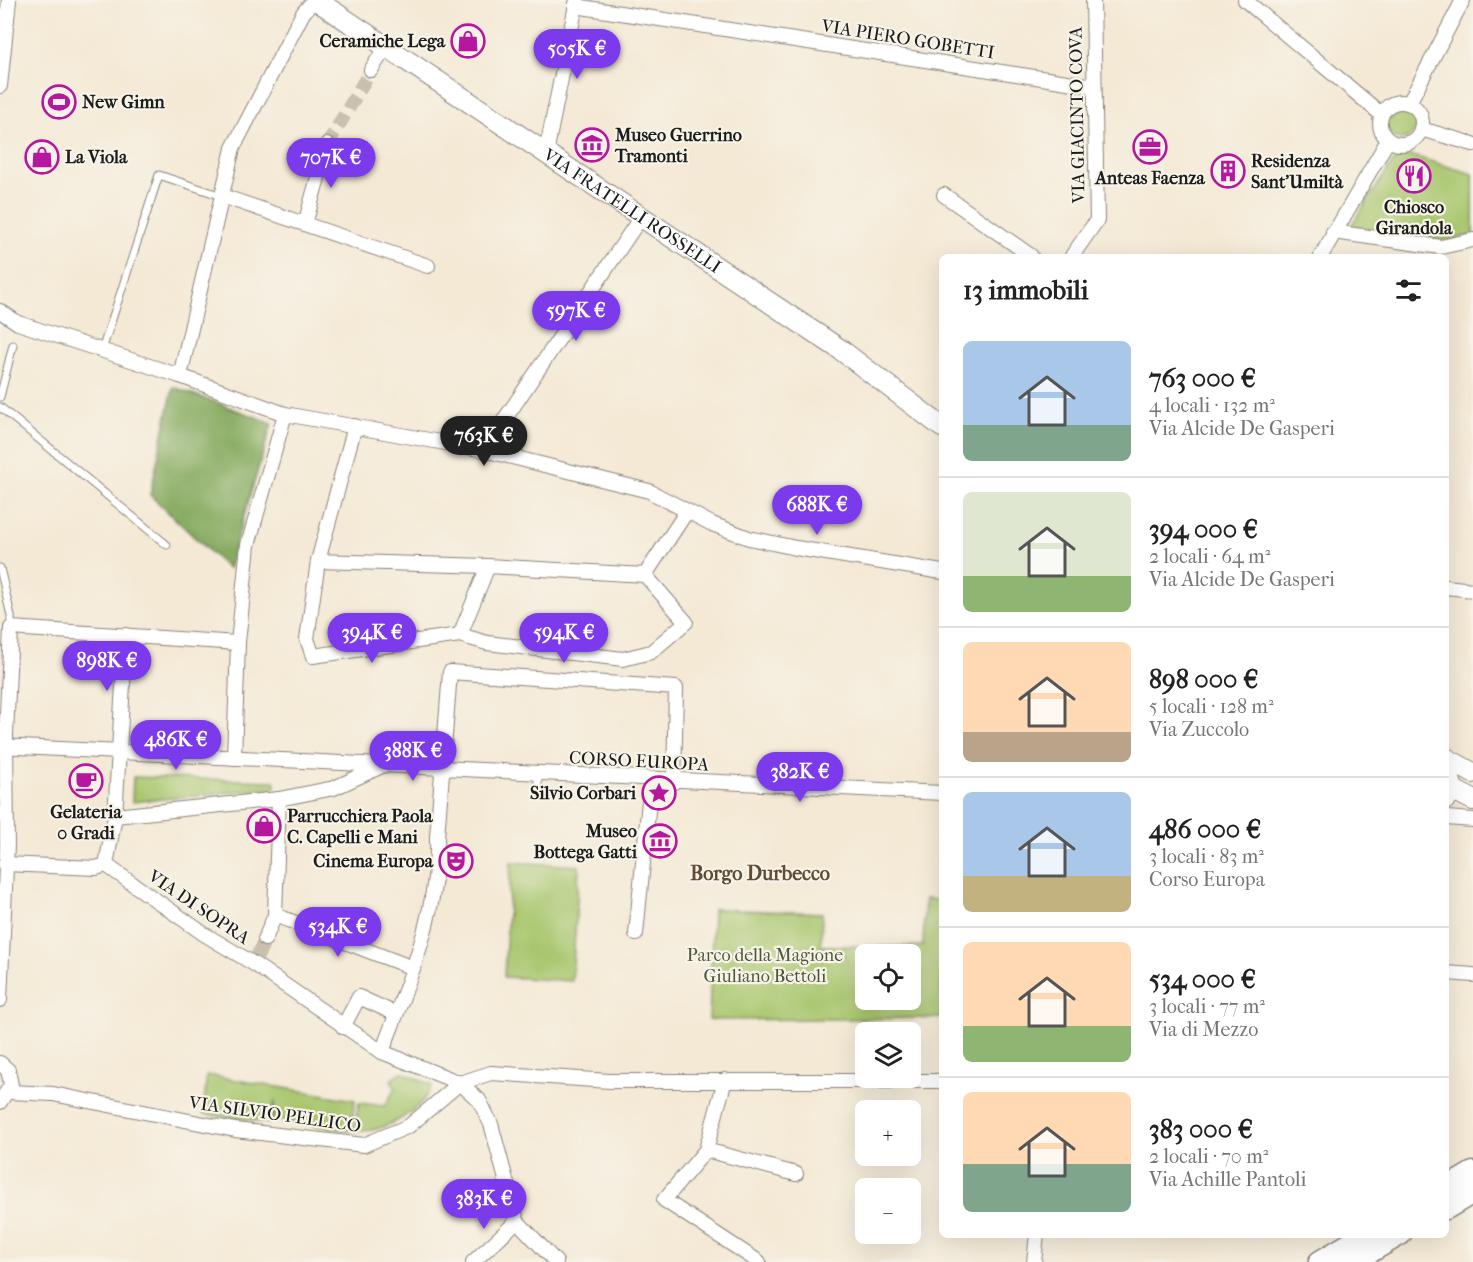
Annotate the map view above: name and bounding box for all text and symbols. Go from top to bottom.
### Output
street label: VIA PIERO GOBETTI [819,15,996,64]
shop icon: Ceramiche Lega [450,23,486,59]
street label: VIA GIACINTO COVA [1065,26,1090,205]
pin: 505K € [528,29,626,80]
place label: Ceramiche Lega [319,31,446,52]
text: 505K € [548,37,606,60]
sports icon: New Gimn [41,84,77,120]
place label: New Gimn [82,92,165,113]
place label: Museo Guerrino Tramonti [614,125,742,167]
museum icon: Museo Guerrino Tramonti [574,127,610,163]
office icon: Anteas Faenza [1132,129,1168,165]
pin: 707K € [282,138,380,189]
shop icon: La Viola [24,139,60,175]
street label: VIA FRATELLI ROSSELLI [538,144,725,278]
text: 707K € [301,146,361,169]
place label: La Viola [65,147,128,168]
place label: Residenza Sant'Umiltà [1251,151,1344,193]
building icon: Residenza Sant'Umiltà [1210,153,1246,189]
restaurant icon: Chiosco Girandola [1396,158,1432,194]
place label: Anteas Faenza [1094,168,1206,189]
place label: Chiosco Girandola [1376,197,1453,239]
icon: filters [1392,274,1425,307]
text: 13 immobili [963,275,1088,306]
pin: 597K € [527,291,625,342]
text: 597K € [546,299,606,322]
text: 763 000 € [1149,363,1256,394]
icon: home [1011,365,1083,437]
text: 4 locali · 132 m² [1149,394,1275,417]
pin: 763K € [435,416,533,467]
text: Via Alcide De Gasperi [1149,417,1335,440]
text: 763K € [454,424,514,447]
pin: 688K € [768,485,866,536]
text: 688K € [786,493,848,516]
text: 394 000 € [1149,514,1258,545]
icon: home [1011,516,1083,588]
text: 2 locali · 64 m² [1149,545,1270,568]
text: Via Alcide De Gasperi [1149,568,1335,591]
pin: 394K € [323,613,421,664]
pin: 594K € [515,613,613,664]
text: 394K € [341,621,403,644]
text: 594K € [533,621,595,644]
pin: 898K € [58,641,156,692]
text: 898K € [76,649,138,672]
text: 898 000 € [1149,664,1258,695]
icon: home [1011,666,1083,738]
text: 5 locali · 128 m² [1149,695,1274,718]
text: Via Zuccolo [1149,718,1249,741]
pin: 486K € [127,720,225,771]
text: 486K € [144,728,208,751]
pin: 388K € [364,731,462,782]
text: 388K € [383,739,443,762]
street label: CORSO EUROPA [568,747,710,776]
pin: 382K € [751,752,849,803]
text: 382K € [770,760,830,783]
cafe icon: Gelateria 0 Gradi [68,763,104,799]
place icon: Silvio Corbari [641,775,677,811]
place label: Silvio Corbari [530,783,637,804]
place label: Gelateria 0 Gradi [50,802,122,844]
place label: Parrucchiera Paola C. Capelli e Mani [287,806,433,848]
shop icon: Parrucchiera Paola C. Capelli e Mani [246,808,282,844]
text: 486 000 € [1149,814,1261,845]
icon: home [1011,816,1083,888]
place label: Museo Bottega Gatti [533,821,638,863]
museum icon: Museo Bottega Gatti [642,823,678,859]
theatre icon: Cinema Europa [438,843,474,879]
text: 3 locali · 83 m² [1149,845,1264,868]
place label: Cinema Europa [313,851,434,872]
district label: Borgo Durbecco [690,862,830,885]
street label: VIA DI SOPRA [143,865,254,949]
text: Corso Europa [1149,868,1265,891]
pin: 534K € [289,907,387,958]
text: 534K € [308,915,368,938]
map controls [855,944,921,1244]
button: locate [855,944,921,1010]
park label: Parco della Magione Giuliano Bettoli [687,945,843,987]
text: 534 000 € [1149,964,1256,995]
icon: home [1011,966,1083,1038]
text: 3 locali · 77 m² [1149,995,1265,1018]
text: Via di Mezzo [1149,1018,1258,1041]
button: layers [855,1022,921,1088]
street label: VIA SILVIO PELLICO [187,1092,362,1137]
button: + [855,1100,921,1166]
text: 383 000 € [1149,1114,1253,1145]
icon: home [1011,1116,1083,1188]
text: 2 locali · 70 m² [1149,1145,1268,1168]
text: Via Achille Pantoli [1149,1168,1307,1191]
button: − [855,1178,921,1244]
pin: 383K € [435,1179,533,1230]
text: 383K € [455,1187,513,1210]

